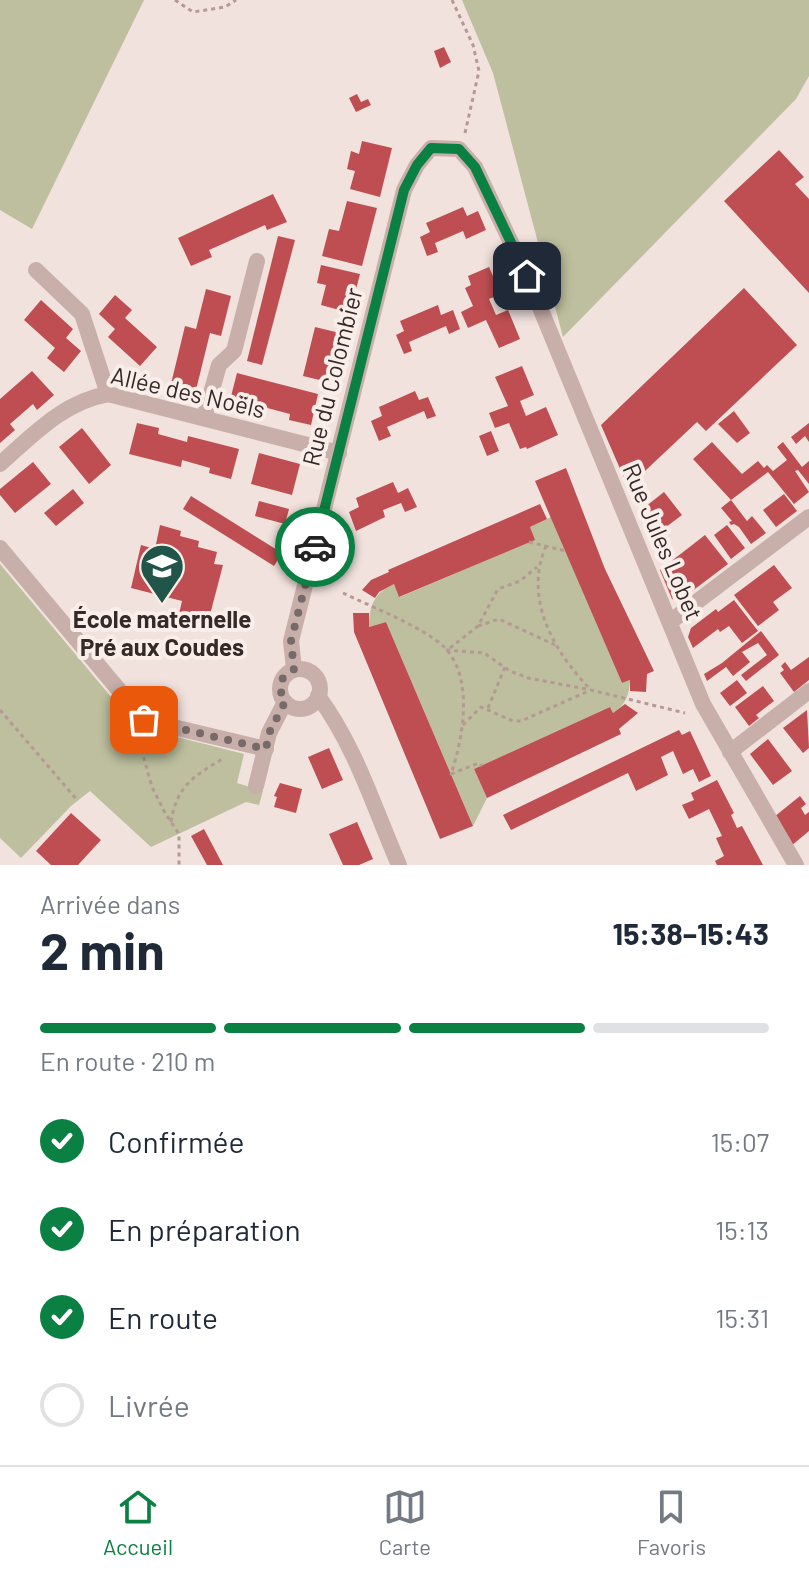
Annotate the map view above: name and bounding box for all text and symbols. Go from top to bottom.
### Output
pin [493,242,561,310]
icon: home [505,254,549,298]
street label: Rue du Colombier [295,284,368,469]
street label: Allée des Noëls [108,360,268,423]
street label: Rue Jules Lobet [617,459,709,624]
courier [275,507,355,587]
icon: car [293,525,337,569]
school or university icon: École maternelle Pré aux Coudes [138,542,186,605]
place label: École maternelle Pré aux Coudes [73,604,251,661]
pin [110,686,178,754]
icon: bag [122,698,166,742]
text: Arrivée dans [40,888,180,919]
text: 15:38–15:43 [613,915,769,951]
text: 2 min [40,918,165,980]
text: En route · 210 m [40,1045,215,1076]
icon: check [40,1119,84,1163]
text: Confirmée [108,1123,245,1159]
text: 15:07 [711,1126,769,1157]
icon: check [40,1207,84,1251]
text: En préparation [108,1211,301,1247]
text: 15:13 [715,1214,769,1245]
icon: check [40,1295,84,1339]
text: En route [108,1299,218,1335]
text: 15:31 [715,1302,769,1333]
text: Livrée [108,1387,190,1423]
tab: Accueil [103,1485,173,1559]
tab: Carte [379,1485,431,1559]
tab: Favoris [637,1485,706,1559]

